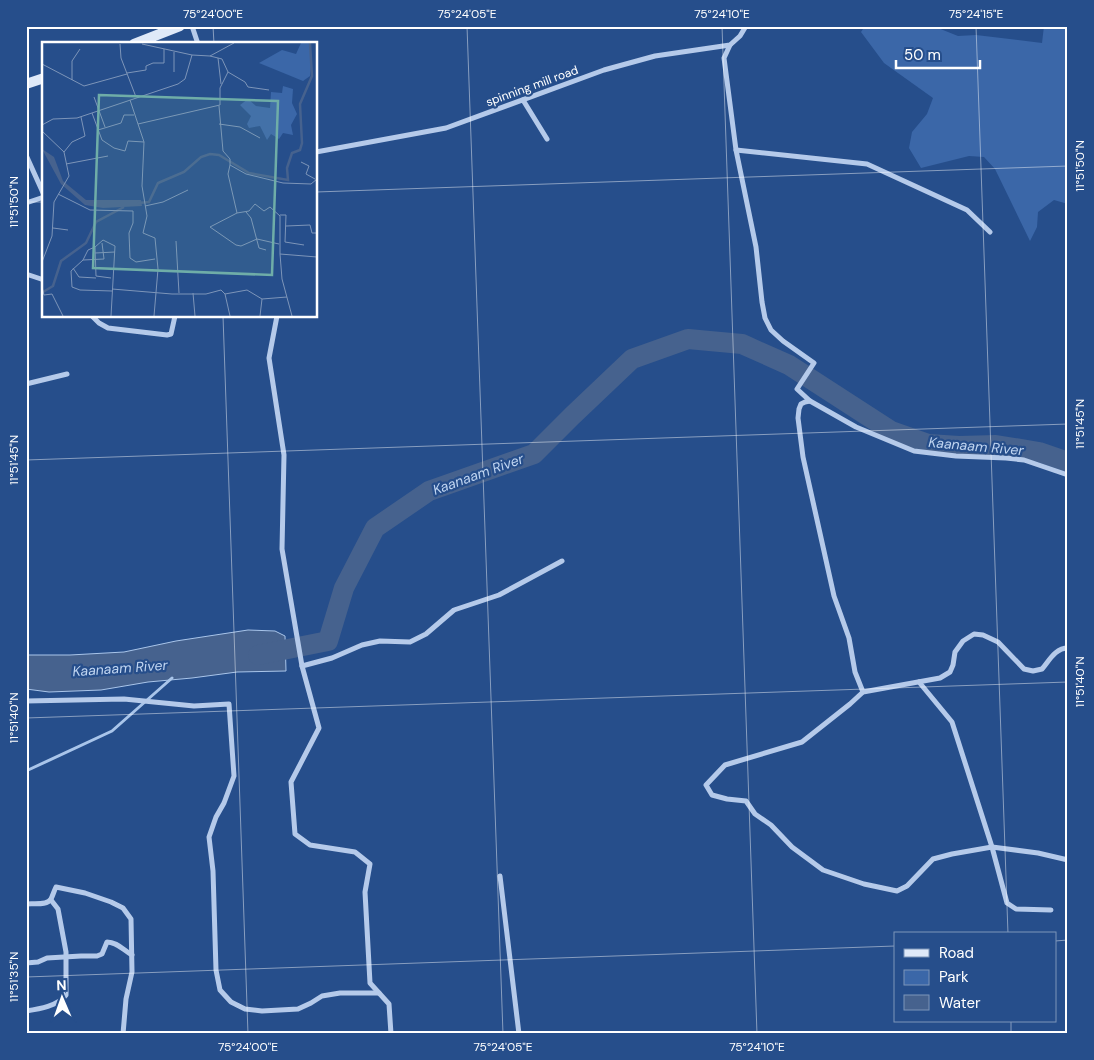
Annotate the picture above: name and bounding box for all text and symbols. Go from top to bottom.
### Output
text: 75°24'00"E [183,6,243,22]
text: 75°24'05"E [438,6,497,22]
text: 75°24'10"E [694,6,750,22]
text: 75°24'15"E [949,6,1003,22]
scale bar [896,38,980,70]
inset map [42,42,318,318]
text: 50 m [904,45,941,65]
street label: spinning mill road [484,62,580,110]
text: 11°51'50"N [1072,140,1088,192]
text: 11°51'50"N [6,176,22,228]
text: 11°51'45"N [1072,399,1088,449]
water label: Kaanaam River [928,433,1025,459]
text: 11°51'45"N [6,435,22,485]
water label: Kaanaam River [430,449,527,499]
water label: Kaanaam River [72,656,169,680]
text: 11°51'40"N [1072,656,1088,708]
text: 11°51'40"N [6,692,22,744]
legend [894,932,1056,1022]
text: Road [939,943,974,963]
text: 11°51'35"N [6,952,22,1002]
text: Park [939,967,969,987]
north arrow [38,972,88,1022]
text: N [56,976,67,994]
text: Water [939,993,981,1013]
text: 75°24'00"E [218,1039,278,1055]
text: 75°24'05"E [474,1039,533,1055]
text: 75°24'10"E [729,1039,785,1055]

